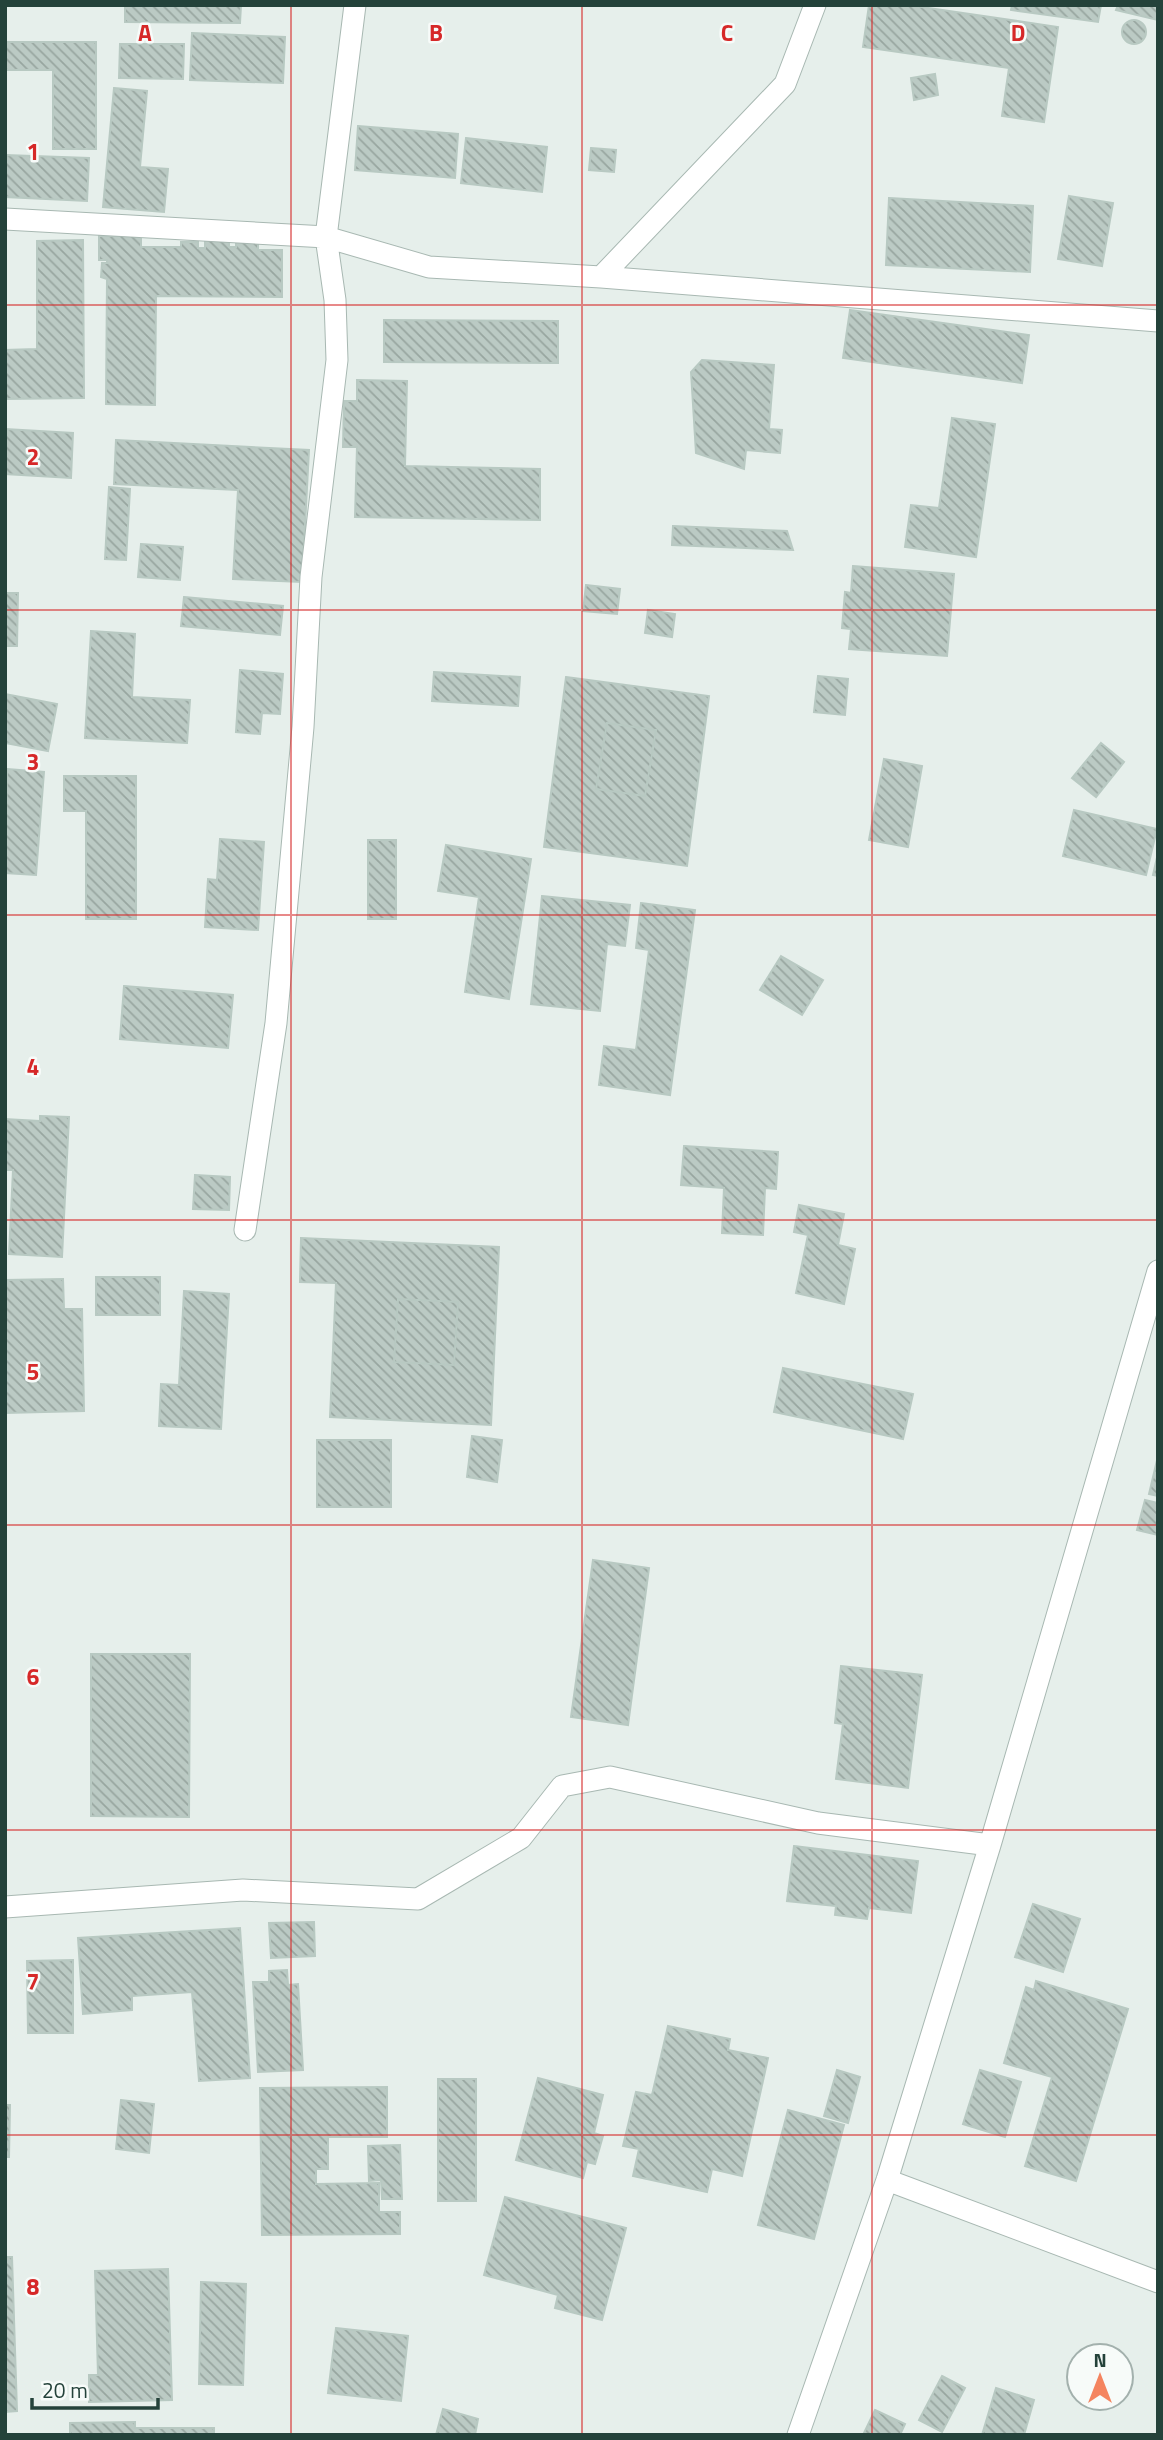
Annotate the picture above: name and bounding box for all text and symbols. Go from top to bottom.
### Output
text: A [138,15,152,50]
text: B [429,15,443,50]
text: C [721,15,733,50]
text: D [1011,15,1025,50]
text: 1 [27,134,39,169]
text: 2 [27,439,39,474]
text: 3 [27,744,39,779]
text: 4 [27,1049,39,1084]
text: 5 [27,1354,39,1389]
text: 6 [27,1659,40,1694]
text: 7 [27,1964,39,1999]
text: 8 [27,2269,40,2304]
north arrow [1065,2342,1135,2412]
text: N [1093,2345,1107,2374]
scale bar [32,2366,158,2410]
text: 20 m [42,2374,88,2406]

